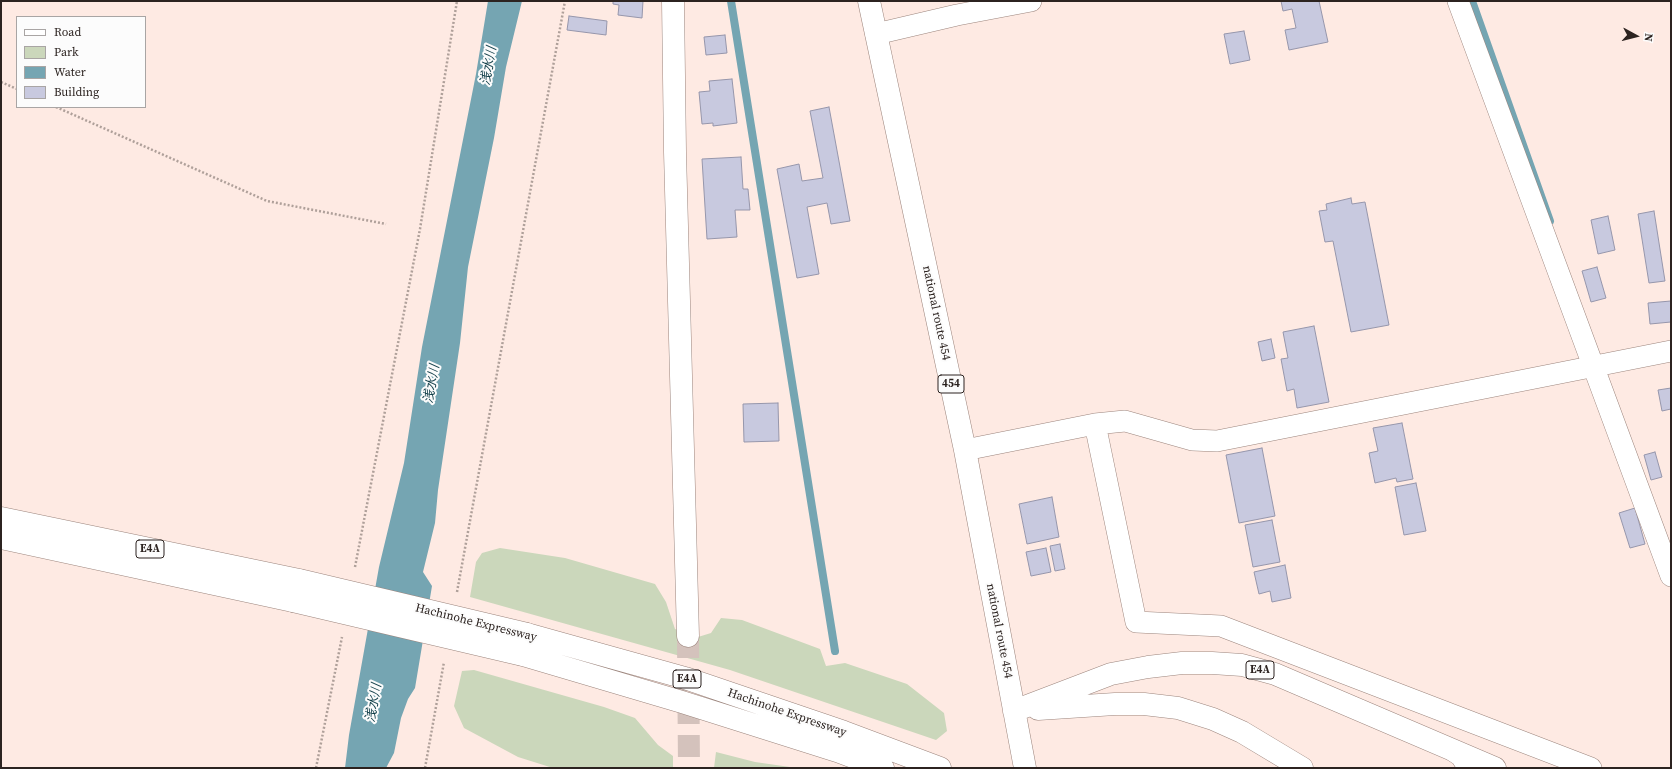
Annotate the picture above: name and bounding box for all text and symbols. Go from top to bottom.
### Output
legend [16,16,146,108]
north arrow [1616,16,1656,56]
text: Road [54,24,81,40]
text: N [1640,33,1656,42]
text: Park [54,44,79,60]
water label: 浅水川 [478,45,500,87]
text: Water [54,64,86,80]
text: Building [54,84,99,100]
street label: national route 454 [919,264,953,362]
water label: 浅水川 [421,363,443,405]
road number: 454 [938,375,964,393]
road number: E4A [136,540,164,558]
street label: national route 454 [983,582,1015,680]
street label: Hachinohe Expressway [414,601,538,645]
road number: E4A [1246,661,1274,679]
road number: E4A [673,670,701,688]
water label: 浅水川 [363,682,385,724]
street label: Hachinohe Expressway [726,686,848,740]

